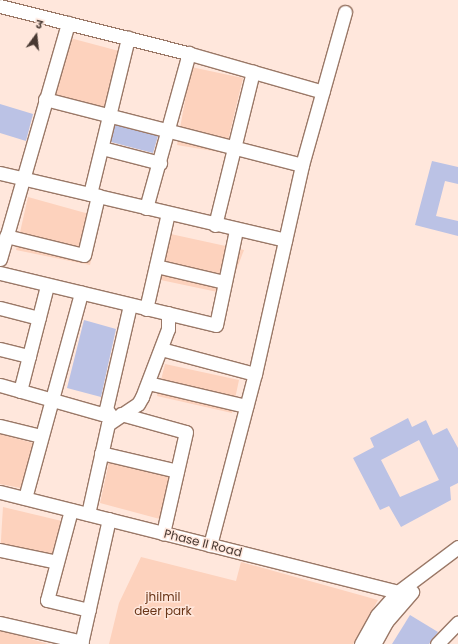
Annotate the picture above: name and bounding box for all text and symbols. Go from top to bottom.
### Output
north arrow [16,16,56,56]
text: उ [34,16,44,33]
street label: Phase II Road [162,526,244,560]
park label: jhilmil deer park [134,590,192,618]

